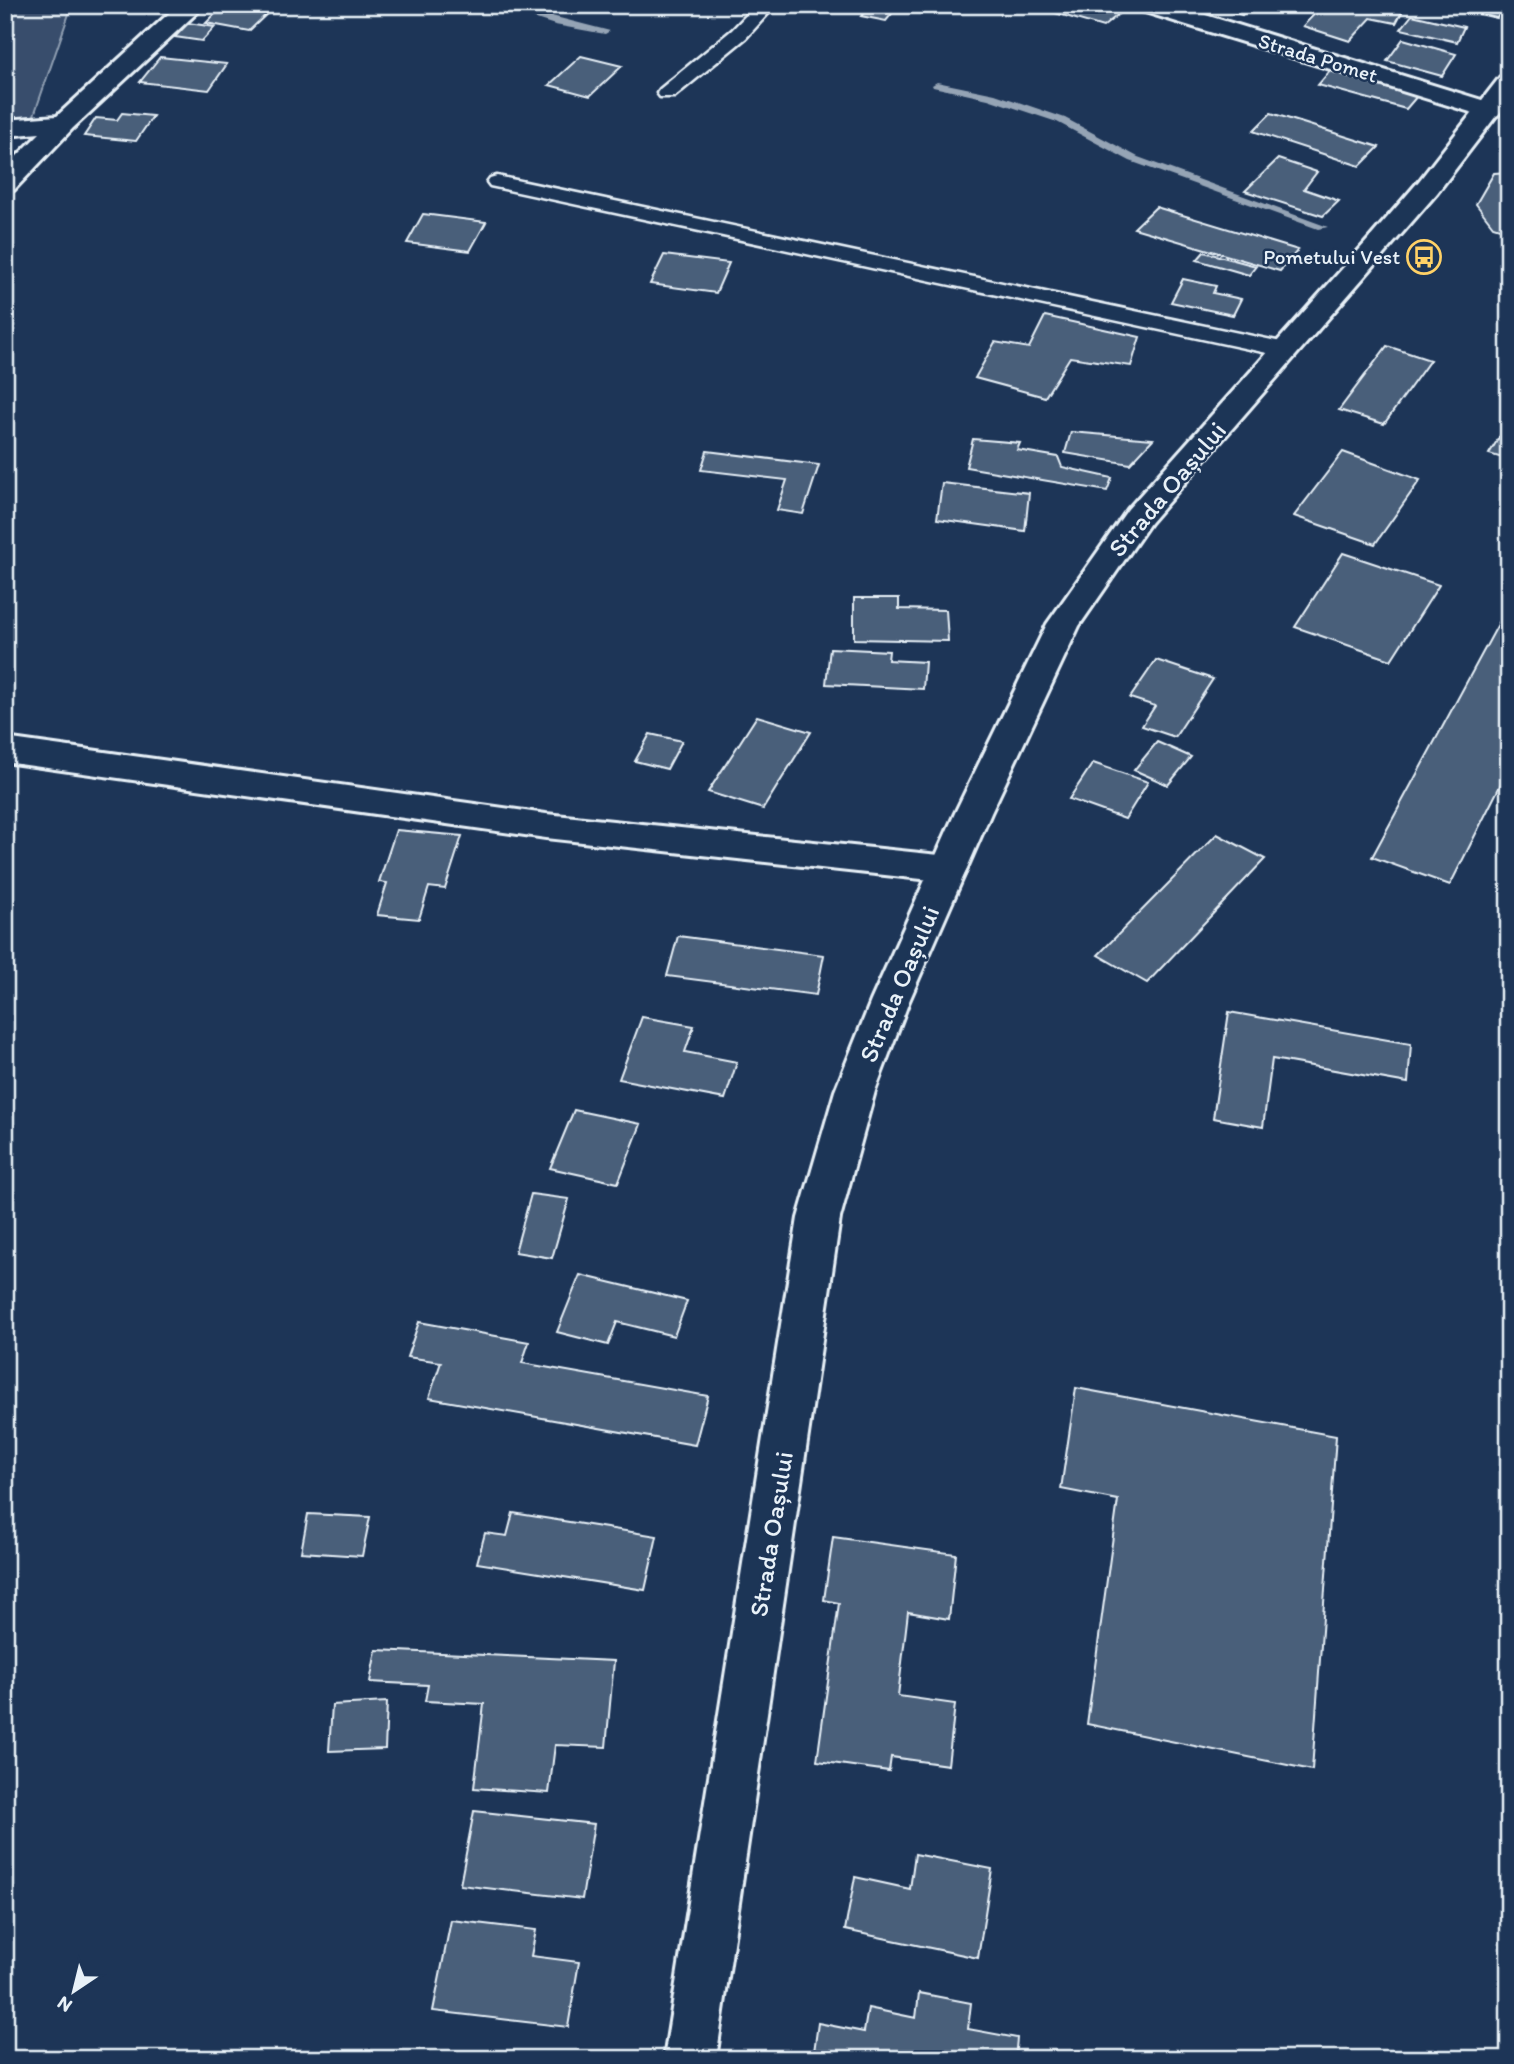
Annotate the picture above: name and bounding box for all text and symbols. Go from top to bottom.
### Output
street label: Strada Pomet [1256,28,1381,88]
bus stop icon: Pometului Vest [1405,238,1443,276]
place label: Pometului Vest [1263,244,1400,269]
street label: Strada Oașului [1101,415,1233,563]
street label: Strada Oașului [852,901,946,1067]
street label: Strada Oașului [742,1449,800,1619]
north arrow [38,1955,108,2025]
text: N [53,1991,76,2018]

